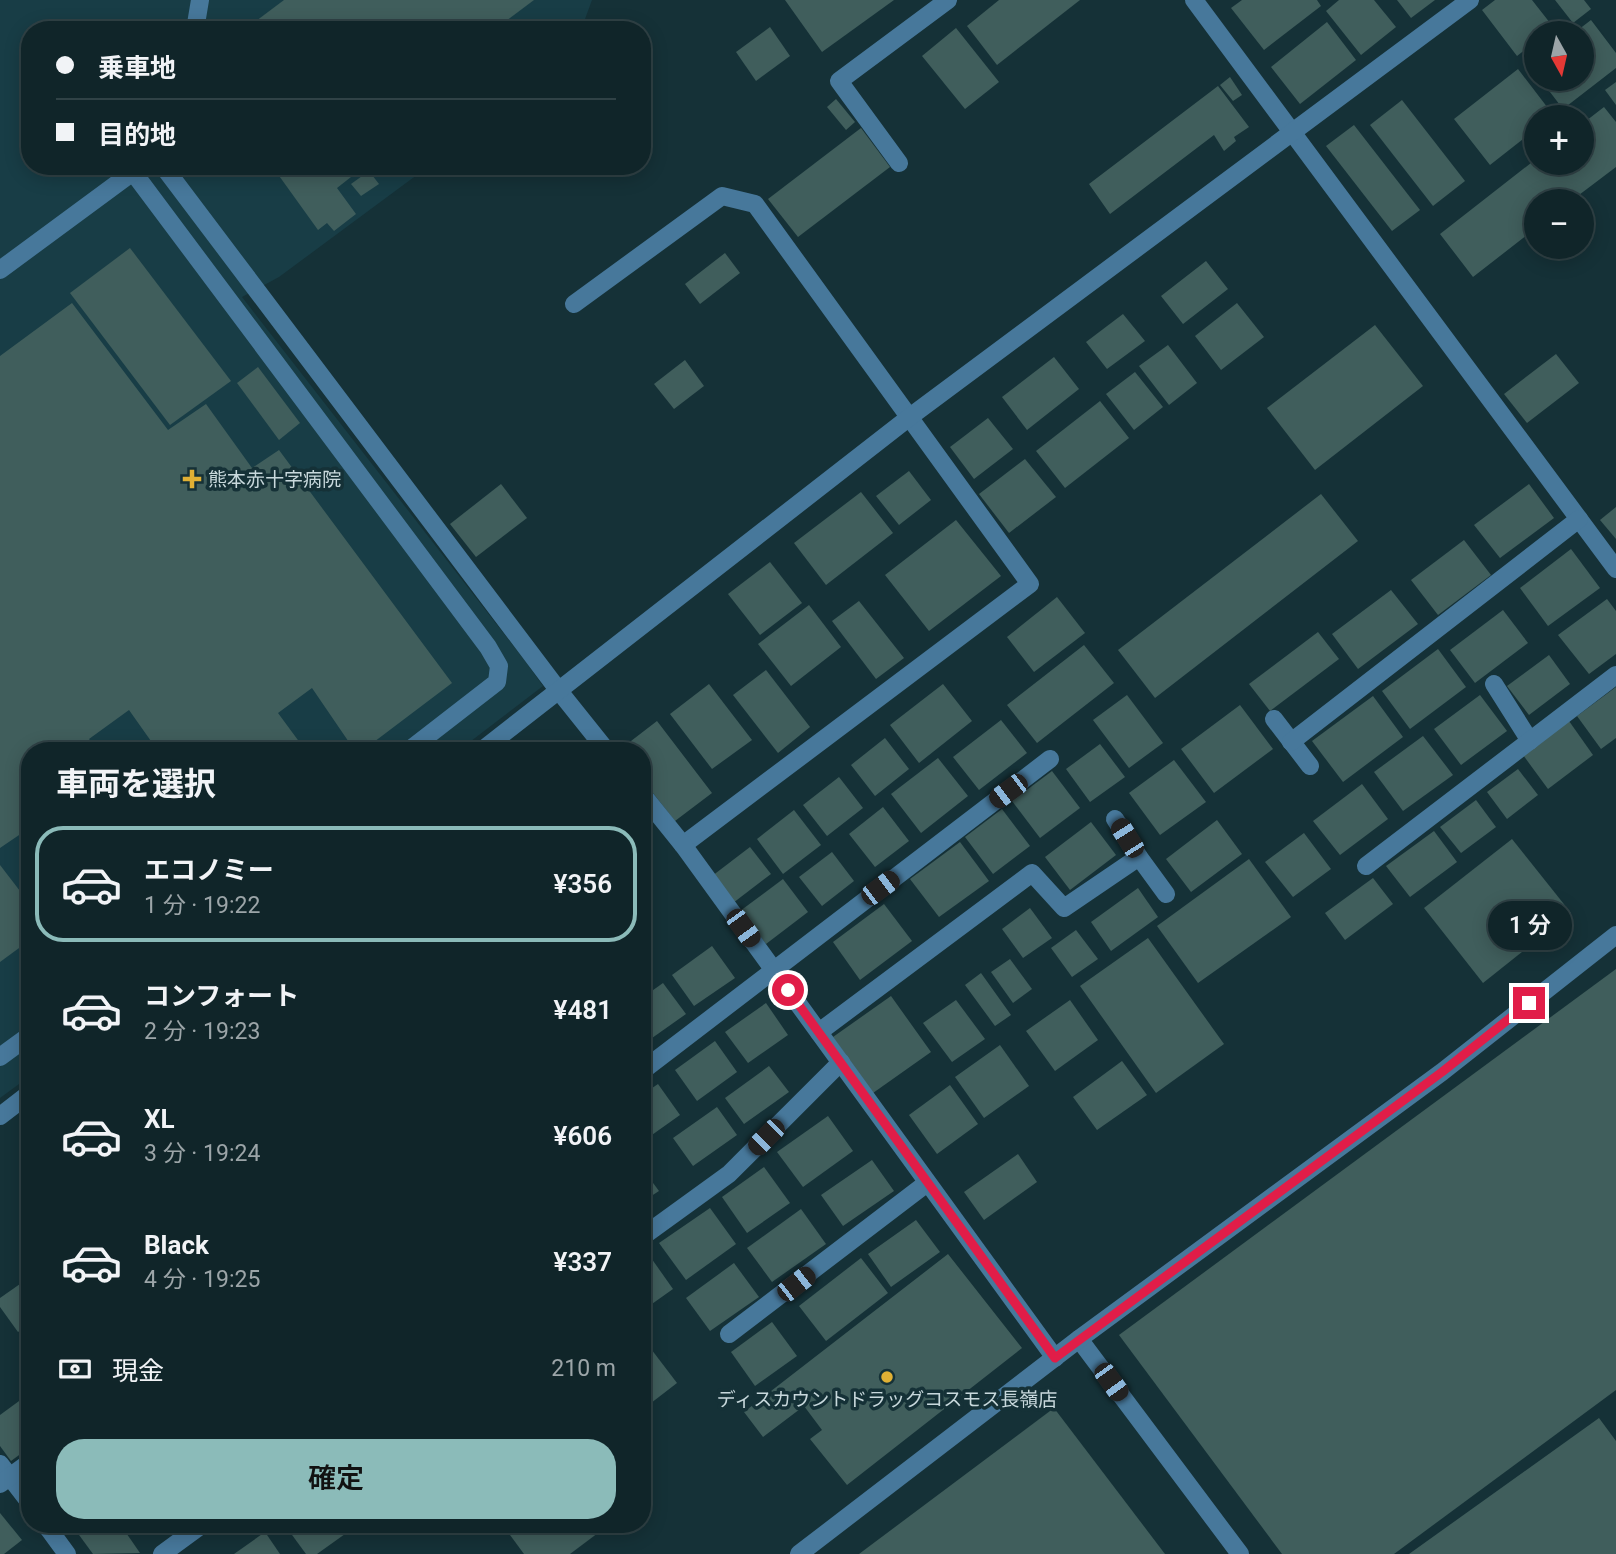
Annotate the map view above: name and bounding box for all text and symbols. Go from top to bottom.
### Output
north arrow [1524,21,1594,91]
map controls [1524,21,1594,259]
text: 乗車地 [98,53,176,83]
button: + [1524,105,1594,175]
text: 目的地 [98,120,176,150]
button: − [1524,189,1594,259]
place label: 熊本赤十字病院 [208,468,341,491]
marker: 熊本赤十字病院 [182,469,202,489]
text: 車両を選択 [56,765,216,803]
car [985,770,1032,812]
car [1107,815,1148,861]
icon: car [60,853,123,916]
text: エコノミー [144,855,274,885]
car [857,867,904,909]
text: ¥356 [554,869,612,899]
text: 1 分 · 19:22 [144,892,260,919]
callout: 1 分 [1487,902,1571,950]
car [723,905,764,951]
text: 1 分 [1509,912,1551,939]
route start [772,974,804,1006]
icon: car [60,979,123,1042]
text: コンフォート [144,981,299,1011]
route end [1513,987,1545,1019]
text: ¥481 [554,995,612,1025]
text: 2 分 · 19:23 [144,1018,260,1045]
text: XL [144,1104,175,1134]
icon: car [60,1105,123,1168]
car [744,1115,789,1159]
text: ¥606 [554,1121,612,1151]
text: 3 分 · 19:24 [144,1140,260,1167]
text: Black [144,1230,209,1260]
icon: car [60,1231,123,1294]
text: ¥337 [554,1247,612,1277]
car [773,1263,820,1305]
text: 4 分 · 19:25 [144,1266,260,1293]
icon: cash [56,1350,94,1388]
text: 210 m [551,1355,616,1382]
text: 現金 [112,1356,164,1386]
car [1091,1359,1132,1405]
marker: ディスカウントドラッグコスモス長嶺店 [879,1369,895,1385]
place label: ディスカウントドラッグコスモス長嶺店 [717,1388,1057,1411]
button: 確定 [56,1439,616,1519]

